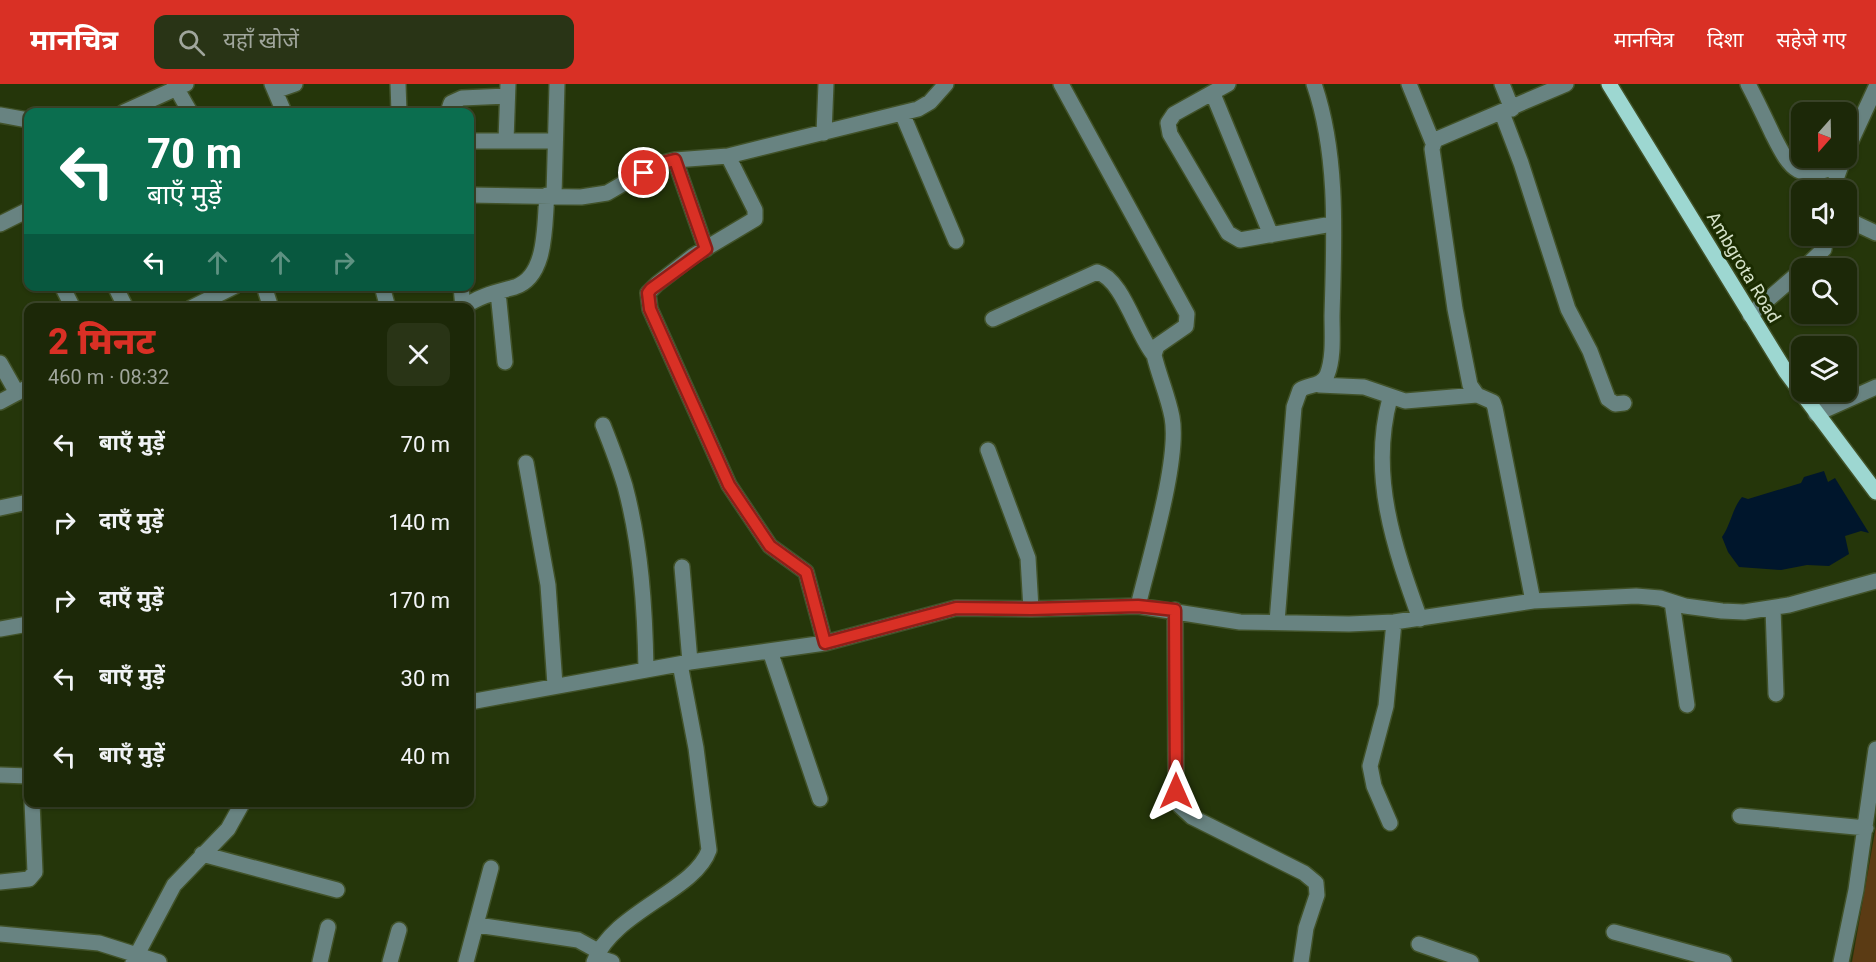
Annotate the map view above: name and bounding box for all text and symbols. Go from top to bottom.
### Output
search box [154,15,574,69]
text: मानचित्र [30,24,118,57]
icon: search [175,26,208,59]
text: यहाँ खोजें [223,28,299,53]
text: मानचित्र [1614,28,1674,52]
text: दिशा [1707,28,1743,52]
text: सहेजे गए [1776,28,1846,52]
north arrow [1791,102,1857,168]
map controls [1791,102,1857,402]
text: 70 m [147,129,242,178]
icon: left [48,132,126,210]
pin [618,147,669,198]
icon: arrive [627,156,660,189]
text: बाएँ मुड़ें [147,179,222,211]
button: sound [1791,180,1857,246]
street label: Ambgrota Road [1703,208,1785,326]
icon: left [138,246,171,279]
icon: ahead [201,246,234,279]
icon: ahead [264,246,297,279]
icon: right [327,246,360,279]
button: search [1791,258,1857,324]
text: 2 मिनट [48,321,155,363]
button: close [387,323,450,386]
button: layers [1791,336,1857,402]
text: 460 m · 08:32 [48,365,169,389]
icon: left [48,428,81,461]
text: बाएँ मुड़ें [99,430,165,455]
text: 70 m [401,432,450,457]
icon: right [48,506,81,539]
text: दाएँ मुड़ें [99,508,164,533]
text: 140 m [388,510,450,535]
icon: right [48,584,81,617]
text: दाएँ मुड़ें [99,586,164,611]
text: 170 m [388,588,450,613]
icon: left [48,662,81,695]
text: बाएँ मुड़ें [99,664,165,689]
text: 30 m [401,666,450,691]
icon: left [48,740,81,773]
text: बाएँ मुड़ें [99,742,165,767]
text: 40 m [401,744,450,769]
position arrow [1144,759,1208,823]

